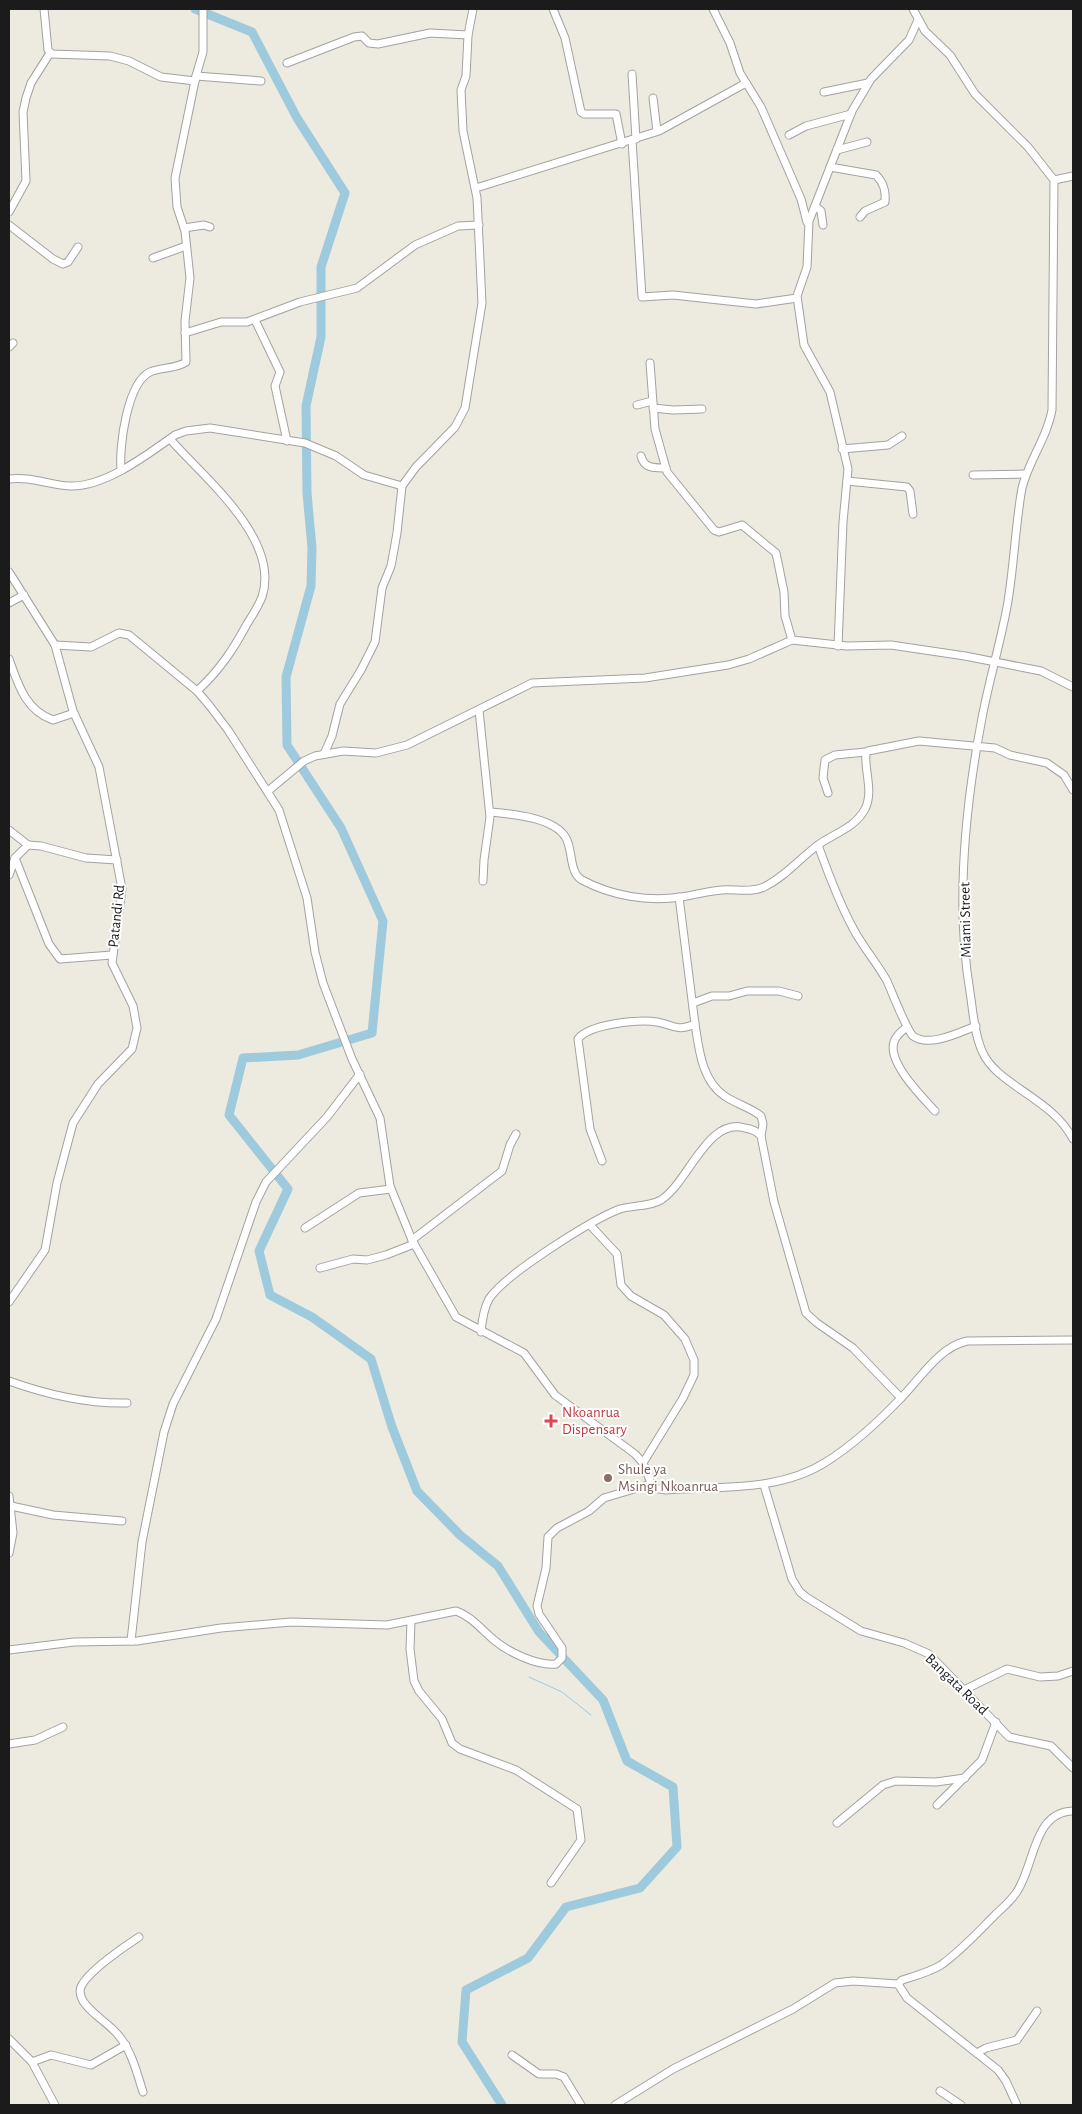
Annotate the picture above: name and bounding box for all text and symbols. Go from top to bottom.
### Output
street label: Miami Street [957,882,974,958]
street label: Patandi Rd [106,884,127,948]
place label: Nkoanrua Dispensary [562,1405,628,1437]
marker: Nkoanrua Dispensary [544,1414,558,1428]
place label: Shule ya Msingi Nkoanrua [618,1462,718,1494]
marker: Shule ya Msingi Nkoanrua [602,1472,614,1484]
street label: Bangata Road [922,1651,991,1718]

